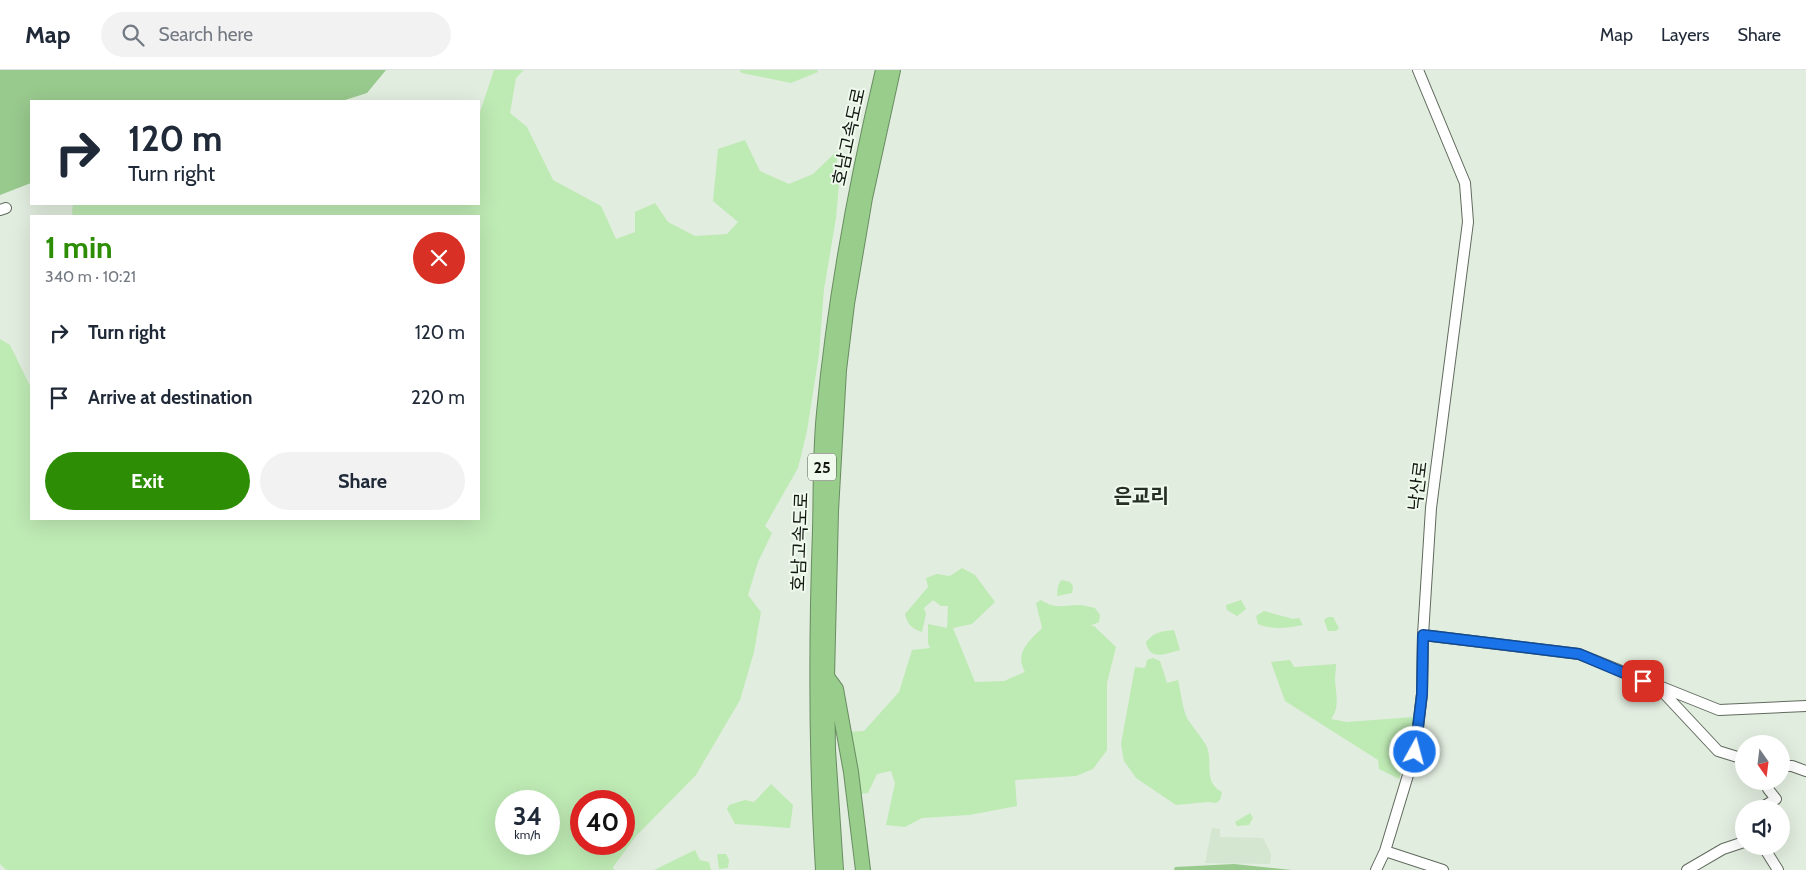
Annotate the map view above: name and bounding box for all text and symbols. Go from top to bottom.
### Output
search box [101,12,451,57]
text: Map [25,20,71,49]
icon: search [119,21,147,49]
text: Search here [159,23,253,46]
text: Map [1600,24,1633,46]
text: Layers [1661,24,1710,46]
text: Share [1738,24,1781,46]
street label: 호남고속도로 [828,86,870,188]
text: 120 m [128,117,222,160]
icon: right [45,120,110,185]
text: Turn right [128,160,215,187]
text: 1 min [45,229,113,266]
button: close [413,232,465,284]
text: 340 m · 10:21 [45,267,136,286]
icon: right [45,319,73,347]
text: Turn right [88,321,166,344]
text: 120 m [415,321,465,344]
icon: arrive [45,384,73,412]
text: Arrive at destination [88,386,252,409]
text: 220 m [411,386,465,409]
button: Exit [45,452,250,510]
button: Share [260,452,465,510]
road number: 25 [808,454,836,481]
street label: 낙산로 [1404,460,1432,512]
district label: 은교리 [1113,484,1169,508]
street label: 호남고속도로 [787,492,813,592]
pin [1622,660,1664,702]
icon: arrive [1629,667,1657,695]
position arrow [1388,725,1440,777]
north arrow [1735,735,1790,790]
map controls [1735,735,1790,855]
speed limit sign: 40 [570,790,635,855]
button: sound [1735,800,1790,855]
text: 34 [513,801,542,831]
text: km/h [514,827,541,842]

